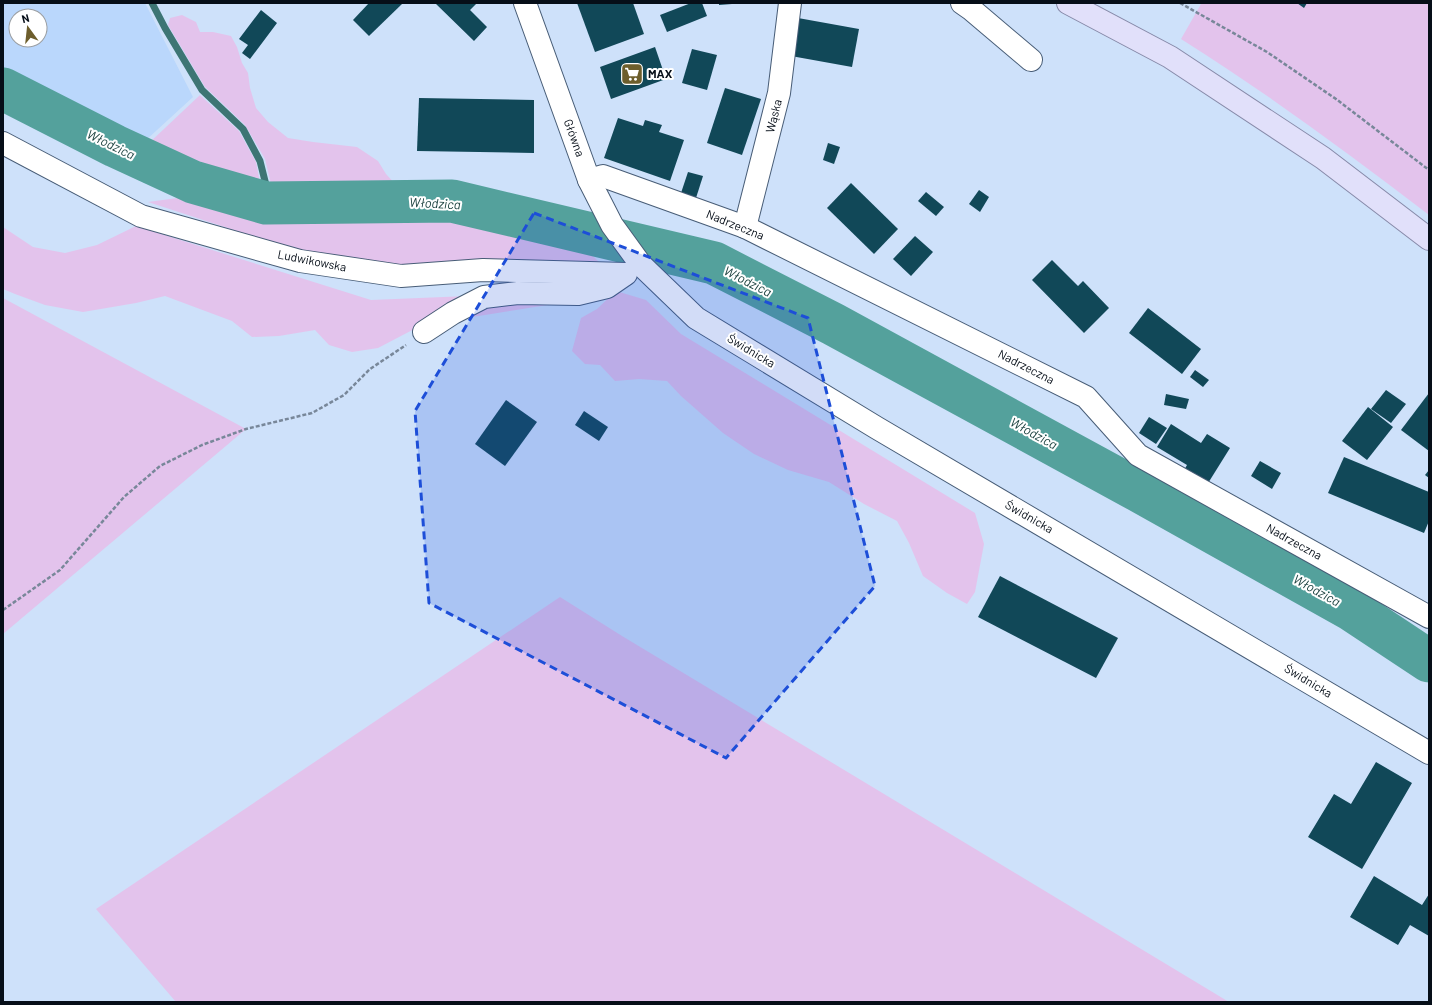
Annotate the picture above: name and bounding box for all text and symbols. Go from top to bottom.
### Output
north arrow [8,8,48,48]
text: N [20,11,31,25]
supermarket icon: MAX [619,61,645,87]
place label: MAX [648,66,673,80]
street label: Wąska [762,98,784,134]
street label: Główna [562,117,588,158]
water label: Włodzica [84,126,138,163]
water label: Włodzica [409,194,461,212]
street label: Nadrzeczna [704,206,766,242]
street label: Ludwikowska [277,246,348,274]
water label: Włodzica [721,262,775,300]
street label: Świdnicka [725,330,778,370]
street label: Nadrzeczna [996,346,1057,386]
water label: Włodzica [1008,414,1060,453]
street label: Świdnicka [1003,497,1056,535]
street label: Nadrzeczna [1264,520,1325,562]
water label: Włodzica [1291,571,1343,610]
street label: Świdnicka [1282,660,1335,700]

